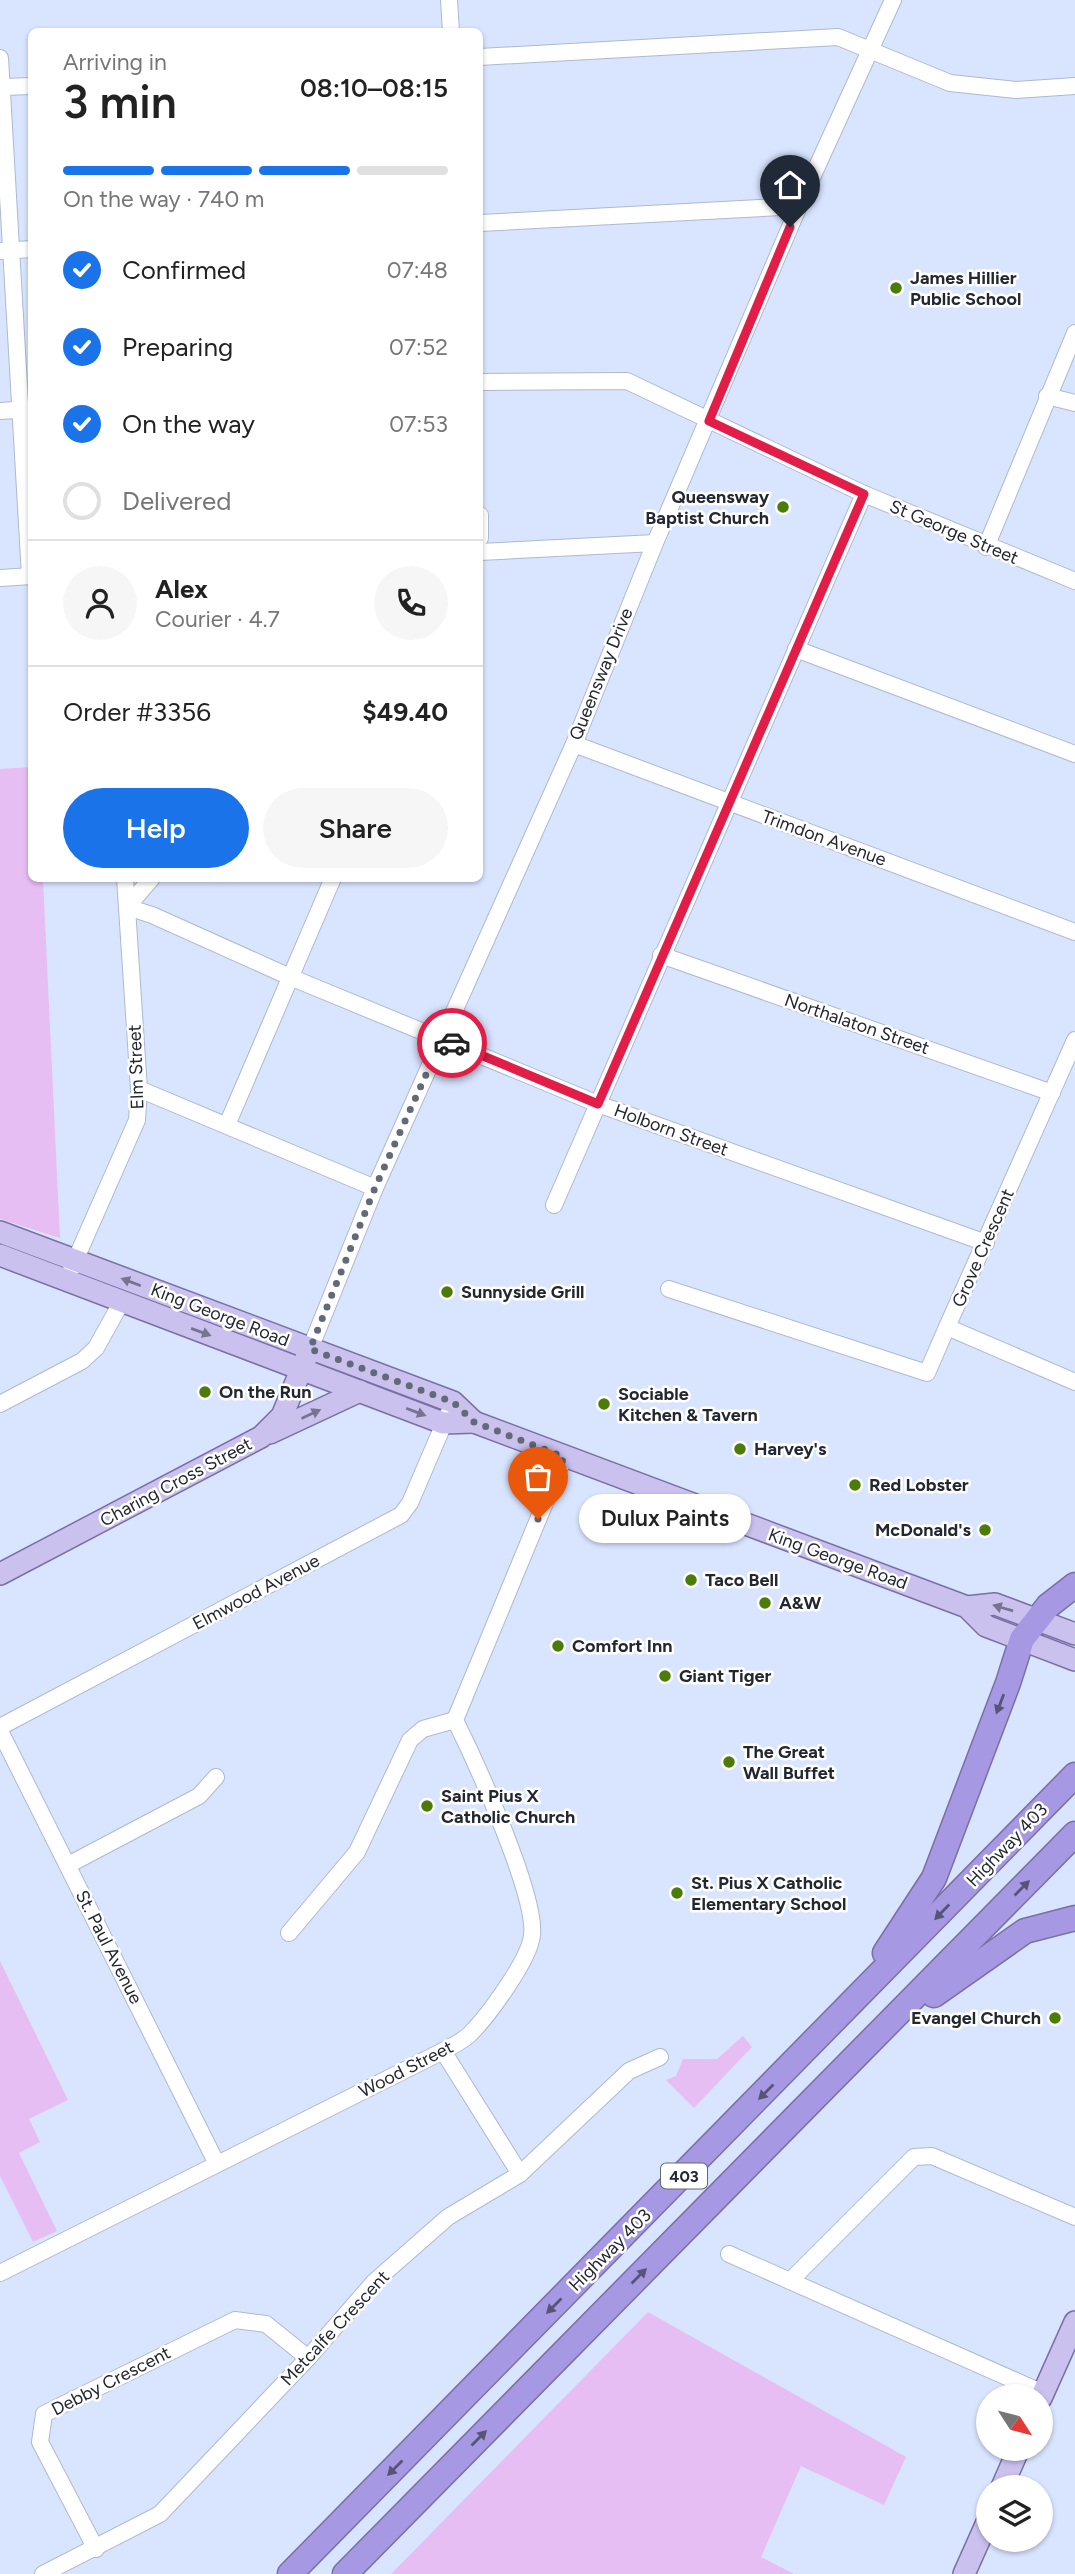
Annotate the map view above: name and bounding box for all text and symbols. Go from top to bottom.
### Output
text: Arriving in [63,48,167,76]
text: 08:10–08:15 [300,72,448,104]
text: 3 min [63,74,177,130]
pin [760,155,820,227]
icon: home [771,166,809,204]
text: On the way · 740 m [63,185,264,213]
icon: check [63,251,101,289]
text: Confirmed [122,254,246,286]
text: 07:48 [387,256,448,284]
place label: James Hillier Public School [910,267,1021,310]
marker: James Hillier Public School [888,280,904,296]
icon: check [63,328,101,366]
text: Preparing [122,331,233,363]
text: 07:52 [389,333,448,361]
icon: check [63,405,101,443]
text: On the way [122,408,255,440]
text: 07:53 [389,410,448,438]
text: Delivered [122,485,231,517]
place label: Queensway Baptist Church [645,486,770,529]
street label: St George Street [886,495,1022,569]
marker: Queensway Baptist Church [775,499,791,515]
button: person [63,566,137,640]
button: phone [374,566,448,640]
text: Alex [155,573,208,605]
text: Courier · 4.7 [155,605,280,633]
street label: Queensway Drive [564,605,638,743]
text: Order #3356 [63,696,211,728]
text: $49.40 [362,696,448,728]
button: Help [63,788,249,868]
button: Share [263,788,448,868]
street label: Trimdon Avenue [759,805,889,871]
street label: Northalaton Street [782,989,932,1059]
courier [417,1008,487,1078]
street label: Elm Street [124,1024,148,1110]
icon: car [433,1024,471,1062]
street label: Holborn Street [611,1099,731,1161]
street label: Grove Crescent [947,1185,1019,1311]
one-way arrow [121,1276,142,1287]
street label: King George Road [148,1278,292,1352]
place label: Sunnyside Grill [461,1281,585,1303]
marker: Sunnyside Grill [439,1284,455,1300]
one-way arrow [191,1327,212,1338]
place label: On the Run [219,1381,311,1403]
place label: Sociable Kitchen & Tavern [618,1383,758,1426]
marker: On the Run [197,1384,213,1400]
marker: Sociable Kitchen & Tavern [596,1396,612,1412]
one-way arrow [405,1407,426,1418]
one-way arrow [301,1408,321,1420]
street label: Charing Cross Street [96,1433,256,1531]
place label: Harvey's [754,1438,827,1460]
marker: Harvey's [732,1441,748,1457]
pin [508,1447,568,1519]
icon: bag [519,1458,557,1496]
place label: Red Lobster [869,1474,969,1496]
marker: Red Lobster [847,1477,863,1493]
callout: Dulux Paints [580,1494,752,1544]
text: Dulux Paints [601,1504,729,1532]
place label: McDonald's [875,1519,972,1541]
marker: McDonald's [977,1522,993,1538]
street label: King George Road [765,1524,911,1594]
street label: Elmwood Avenue [189,1549,323,1635]
place label: Taco Bell [705,1569,778,1591]
marker: Taco Bell [683,1572,699,1588]
place label: A&W [779,1592,821,1614]
marker: A&W [757,1595,773,1611]
one-way arrow [992,1602,1013,1612]
place label: Comfort Inn [572,1635,673,1657]
marker: Comfort Inn [550,1638,566,1654]
place label: Giant Tiger [679,1665,771,1687]
marker: Giant Tiger [657,1668,673,1684]
one-way arrow [995,1693,1006,1714]
place label: The Great Wall Buffet [743,1741,835,1784]
marker: The Great Wall Buffet [721,1754,737,1770]
place label: Saint Pius X Catholic Church [441,1785,575,1828]
marker: Saint Pius X Catholic Church [419,1798,435,1814]
street label: Highway 403 [962,1799,1052,1891]
place label: St. Pius X Catholic Elementary School [691,1872,846,1915]
one-way arrow [1014,1879,1031,1896]
marker: St. Pius X Catholic Elementary School [669,1885,685,1901]
street label: St. Paul Avenue [71,1886,147,2008]
one-way arrow [935,1903,951,1920]
place label: Evangel Church [911,2007,1041,2029]
marker: Evangel Church [1047,2010,1063,2026]
street label: Wood Street [355,2036,457,2102]
one-way arrow [758,2084,774,2100]
road number: 403 [661,2164,707,2188]
street label: Highway 403 [564,2204,656,2296]
street label: Metcalfe Crescent [276,2266,394,2390]
one-way arrow [630,2268,647,2285]
one-way arrow [546,2298,563,2315]
street label: Debby Crescent [48,2341,174,2420]
north arrow [976,2384,1054,2460]
map controls [976,2384,1053,2552]
one-way arrow [470,2430,487,2447]
one-way arrow [387,2459,403,2476]
button: layers [976,2475,1053,2552]

